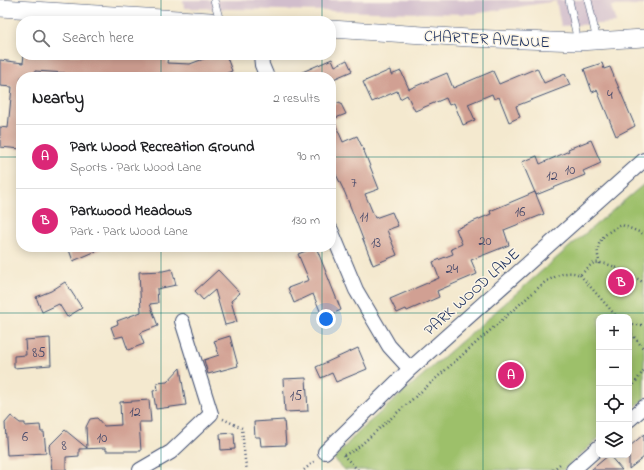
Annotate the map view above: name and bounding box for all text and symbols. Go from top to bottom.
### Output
search box [16,16,336,60]
street label: CHARTER AVENUE [423,25,551,55]
icon: search [30,27,52,49]
text: Search here [62,27,134,49]
house number: 4 [607,85,613,106]
text: Nearby [32,86,84,111]
text: 2 results [273,89,320,108]
text: Park Wood Recreation Ground [70,136,254,158]
text: A [41,147,49,166]
text: 90 m [297,147,320,166]
text: Sports · Park Wood Lane [70,158,201,177]
house number: 10 [565,160,575,181]
house number: 12 [546,166,558,187]
house number: 7 [351,173,357,194]
text: Parkwood Meadows [70,200,192,222]
house number: 16 [515,202,525,223]
house number: 11 [360,207,369,228]
text: B [41,211,49,230]
text: 130 m [292,211,320,230]
text: Park · Park Wood Lane [70,222,188,241]
house number: 20 [478,231,492,252]
house number: 13 [371,233,381,254]
street label: PARK WOOD LANE [419,243,526,342]
house number: 24 [446,259,459,280]
pin: B [608,267,634,297]
your location [316,309,336,329]
map controls [596,314,632,458]
button: + [596,314,632,350]
house number: 85 [32,343,46,364]
button: − [596,350,632,386]
pin: A [498,360,524,390]
house number: 15 [290,386,302,407]
button: locate [596,386,632,422]
house number: 12 [129,402,141,423]
button: layers [596,422,632,458]
house number: 6 [22,427,28,448]
house number: 10 [97,428,107,449]
house number: 8 [61,436,67,457]

